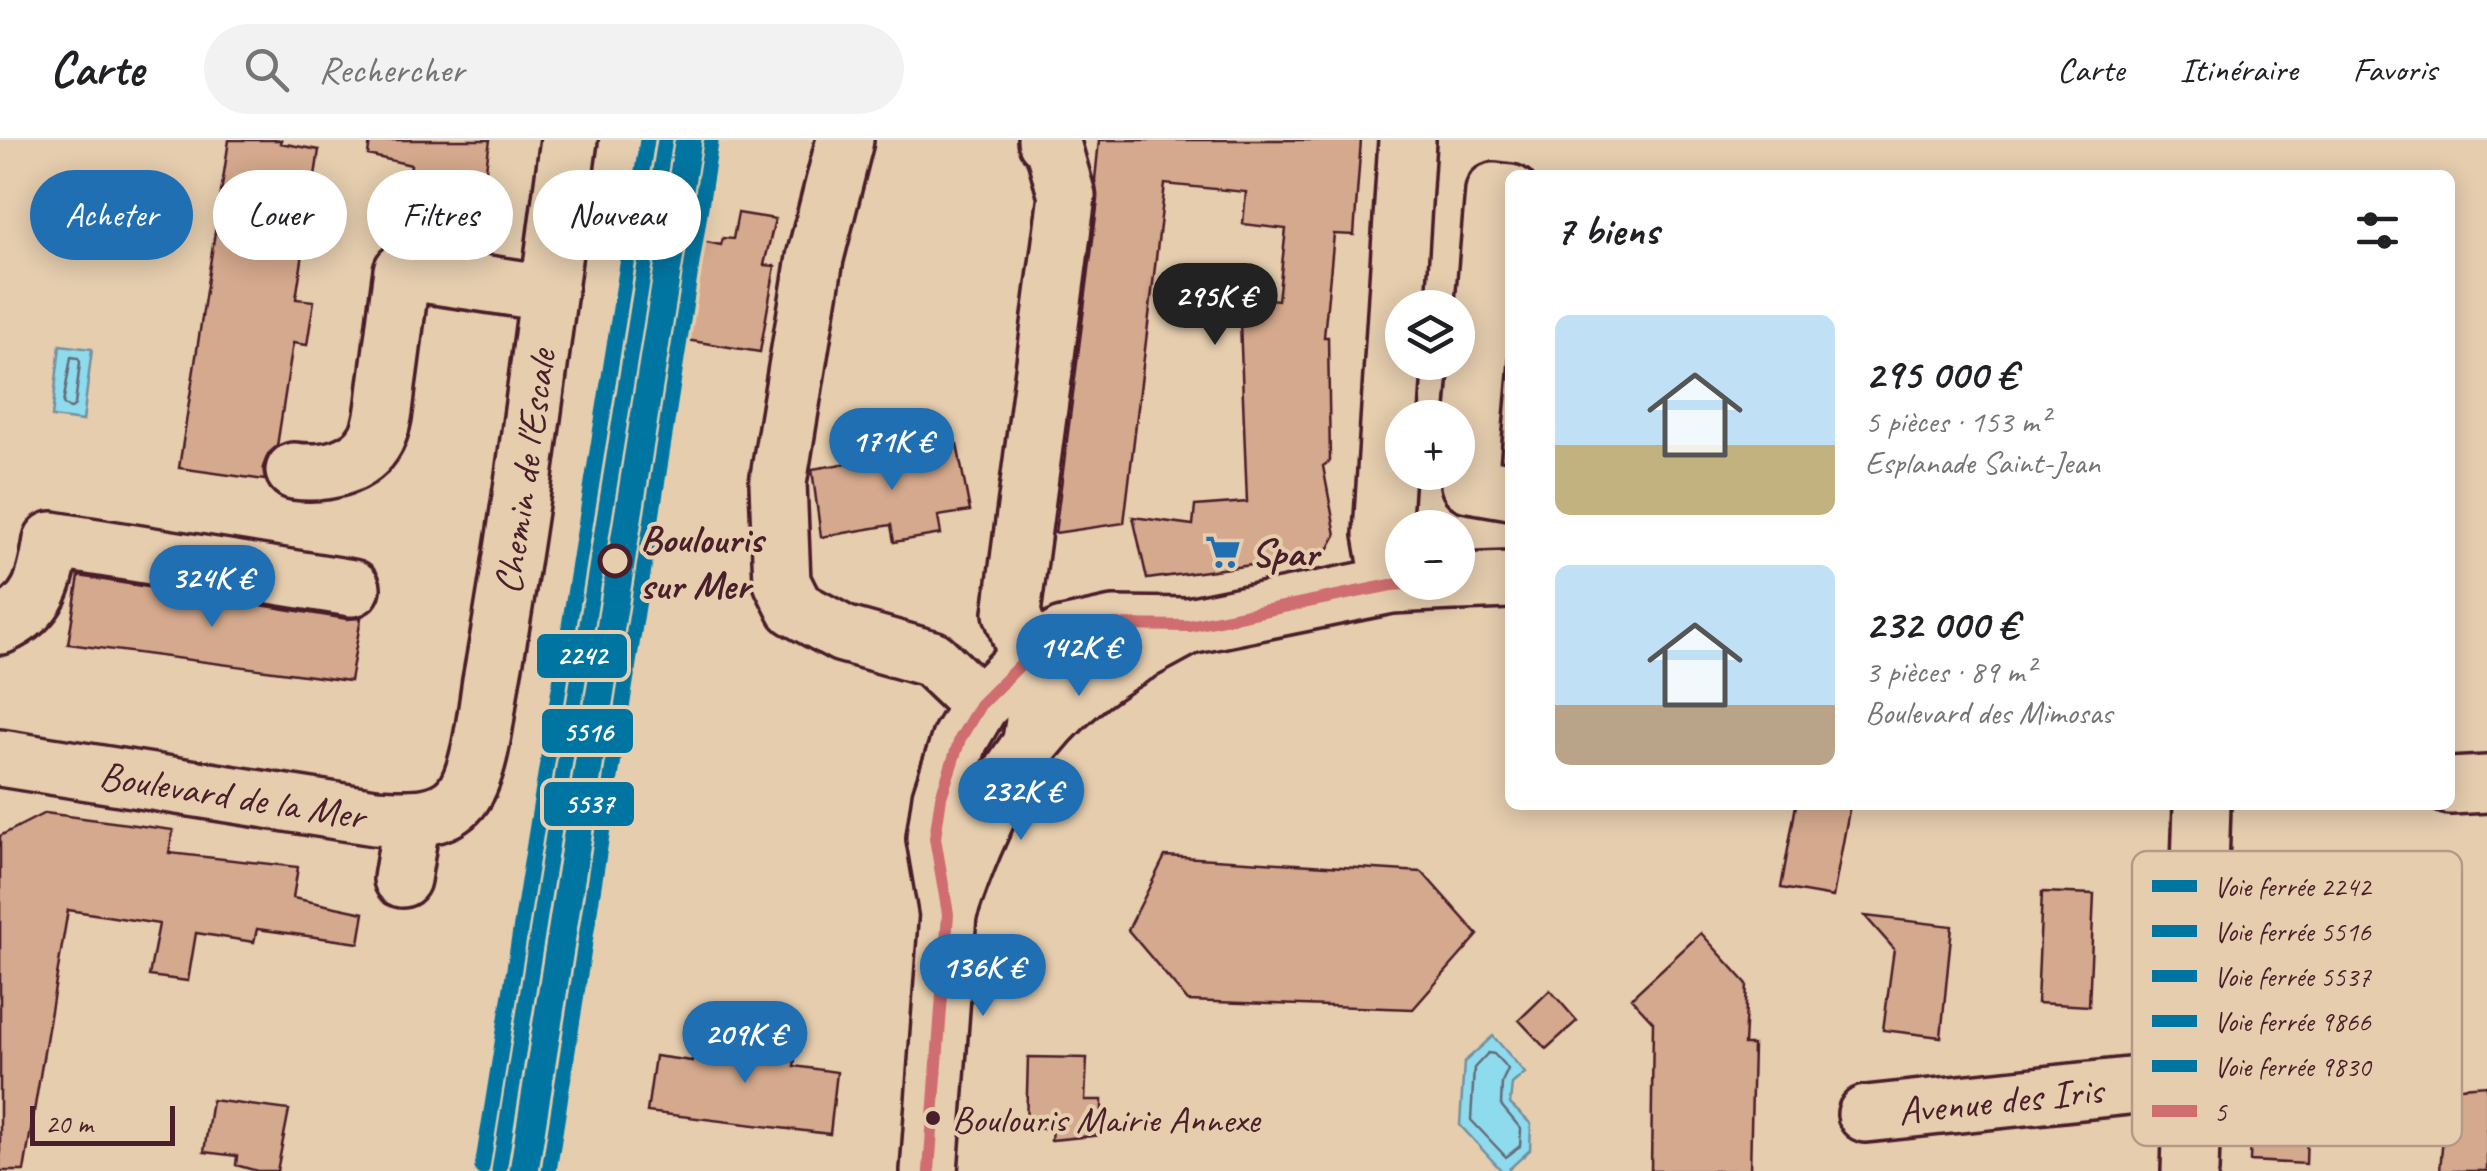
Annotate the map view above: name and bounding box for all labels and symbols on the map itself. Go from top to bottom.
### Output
pin: 295K € [1134,263,1296,348]
street label: Chemin de l'Escale [482,344,567,597]
pin: 171K € [811,408,973,493]
place label: Boulouris sur Mer [640,514,767,610]
place label: Spar [1251,528,1323,578]
supermarket icon: Spar [1204,533,1242,571]
pin: 324K € [131,545,293,630]
marker: Boulouris sur Mer [599,545,631,577]
pin: 142K € [998,614,1160,699]
line badge: 2242 [535,632,629,680]
text: 2242 [557,638,610,673]
line badge: 5516 [540,707,635,755]
text: 5516 [563,714,615,749]
street label: Boulevard de la Mer [96,750,372,842]
pin: 232K € [940,758,1102,843]
line badge: 5537 [542,780,636,828]
text: 5537 [564,786,616,821]
legend [2132,851,2462,1146]
text: Voie ferrée 2242 [2214,869,2373,904]
text: Voie ferrée 5516 [2214,914,2372,949]
pin: 136K € [902,934,1064,1019]
text: Voie ferrée 5537 [2214,959,2372,994]
pin: 209K € [664,1001,826,1086]
text: Voie ferrée 9866 [2214,1004,2372,1039]
text: Voie ferrée 9830 [2214,1049,2373,1084]
street label: Avenue des Iris [1896,1065,2108,1136]
text: 5 [2214,1094,2228,1129]
place label: Boulouris Mairie Annexe [952,1096,1262,1143]
scale bar [30,1101,175,1146]
marker: Boulouris Mairie Annexe [923,1108,943,1128]

